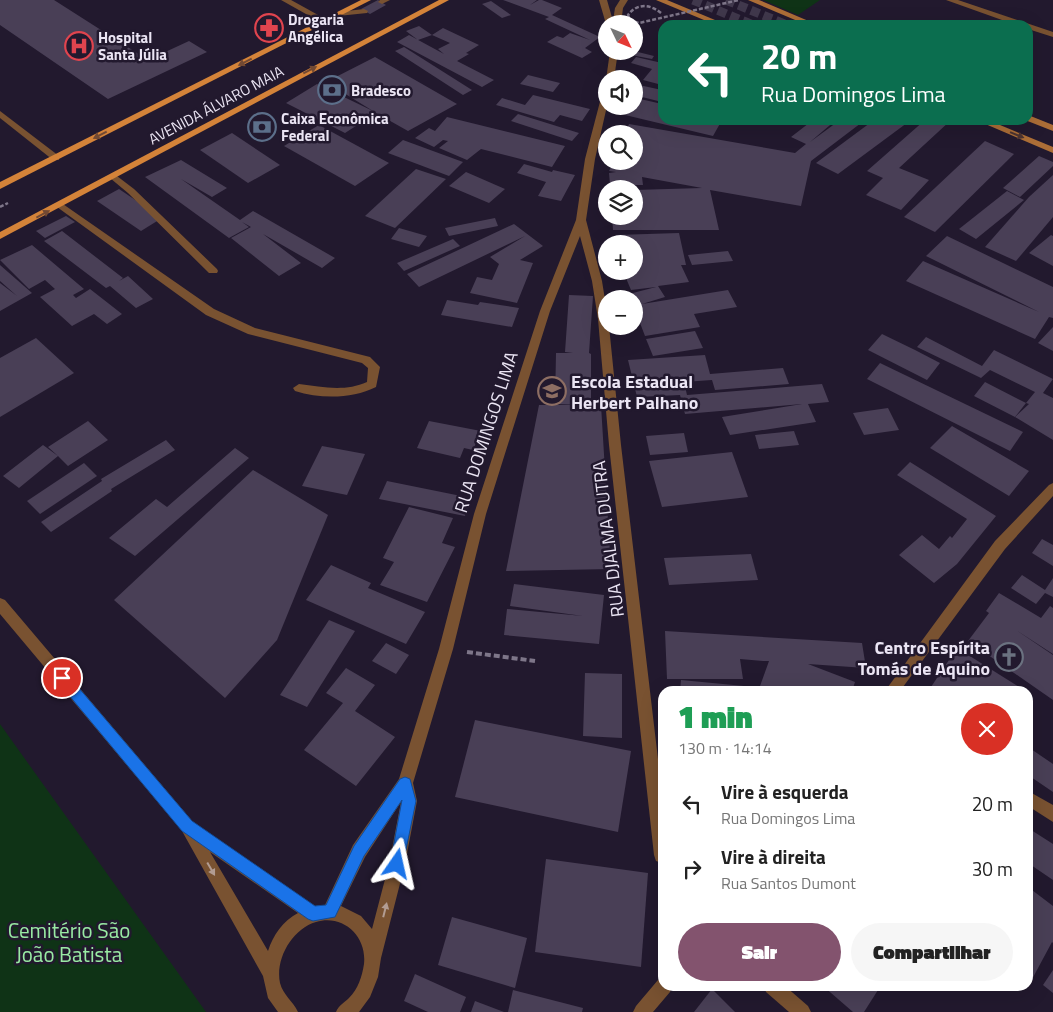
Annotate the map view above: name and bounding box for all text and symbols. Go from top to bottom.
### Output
place label: Drogaria Angélica [288,8,344,48]
pharmacy icon: Drogaria Angélica [254,13,284,43]
north arrow [598,15,642,60]
map controls [598,15,643,335]
place label: Hospital Santa Júlia [98,26,167,66]
text: 20 m [761,29,837,83]
hospital icon: Hospital Santa Júlia [64,31,94,61]
icon: left [678,40,743,105]
one-way arrow [238,58,252,66]
street label: AVENIDA ÁLVARO MAIA [144,60,288,150]
one-way arrow [302,66,317,74]
button: sound [598,70,643,115]
bank icon: Bradesco [317,75,347,105]
text: Rua Domingos Lima [761,77,946,111]
place label: Bradesco [351,79,411,102]
place label: Caixa Econômica Federal [281,107,389,147]
bank icon: Caixa Econômica Federal [247,112,277,142]
button: search [598,125,643,170]
one-way arrow [93,131,107,139]
one-way arrow [1010,131,1025,139]
button: layers [598,180,643,225]
one-way arrow [36,210,50,218]
button: + [598,235,643,280]
button: − [598,290,643,335]
street label: RUA DOMINGOS LIMA [447,348,525,516]
place label: Escola Estadual Herbert Palhano [571,368,698,416]
school or university icon: Escola Estadual Herbert Palhano [537,376,567,406]
street label: RUA DJALMA DUTRA [585,459,631,619]
place label: Centro Espírita Tomás de Aquino [858,634,990,682]
church icon: Centro Espírita Tomás de Aquino [994,642,1024,672]
pin [41,657,83,699]
icon: arrive [48,664,76,692]
text: 1 min [678,694,753,740]
button: close [961,703,1013,755]
text: 130 m · 14:14 [678,736,772,760]
text: Vire à esquerda [721,777,849,806]
text: 20 m [972,789,1013,818]
icon: left [678,790,706,818]
text: Rua Domingos Lima [721,806,855,830]
position arrow [370,837,422,889]
text: Vire à direita [721,842,826,871]
text: 30 m [972,854,1013,883]
icon: right [678,855,706,883]
one-way arrow [207,862,216,875]
text: Rua Santos Dumont [721,871,856,895]
one-way arrow [381,903,389,918]
park label: Cemitério São João Batista [8,914,130,970]
button: Sair [678,923,841,981]
button: Compartilhar [851,923,1013,981]

